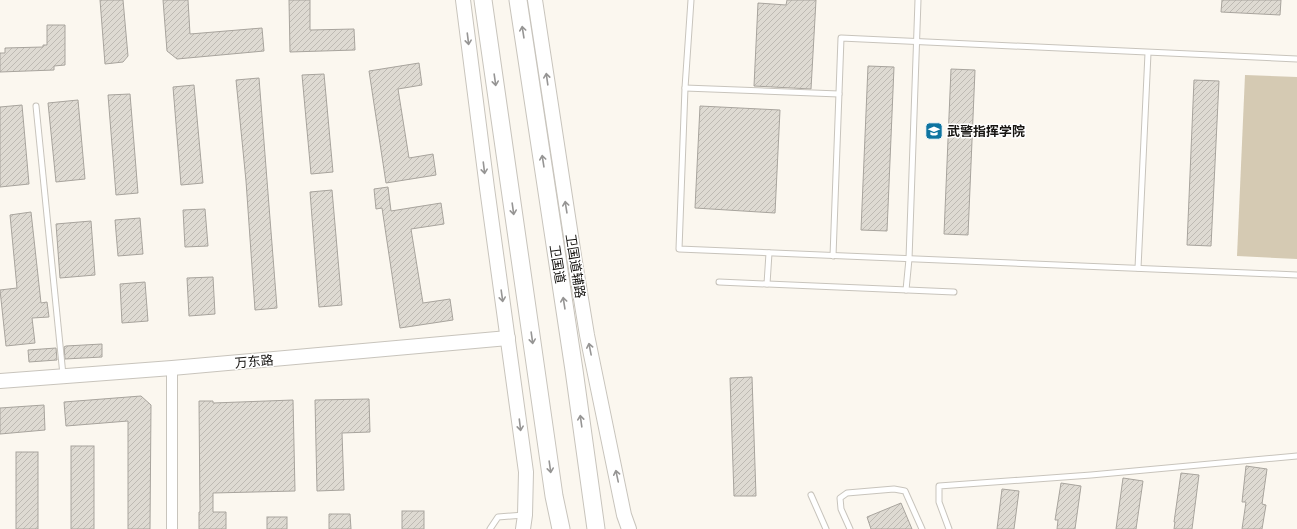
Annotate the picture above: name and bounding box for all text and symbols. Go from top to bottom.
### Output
one-way arrow [519,26,527,39]
one-way arrow [464,32,472,45]
one-way arrow [543,72,551,85]
one-way arrow [491,73,499,86]
school or university icon: 武警指挥学院 [924,121,944,141]
place label: 武警指挥学院 [947,123,1025,139]
one-way arrow [539,155,547,168]
one-way arrow [480,161,488,174]
one-way arrow [562,201,570,214]
one-way arrow [509,202,517,215]
street label: 卫国道辅路 [563,233,589,299]
street label: 卫国道 [547,243,569,285]
one-way arrow [498,289,506,302]
one-way arrow [560,297,568,310]
one-way arrow [528,331,536,344]
one-way arrow [585,343,593,356]
street label: 万东路 [234,351,274,371]
one-way arrow [577,415,585,428]
one-way arrow [516,418,524,431]
one-way arrow [546,460,554,473]
one-way arrow [612,470,620,483]

